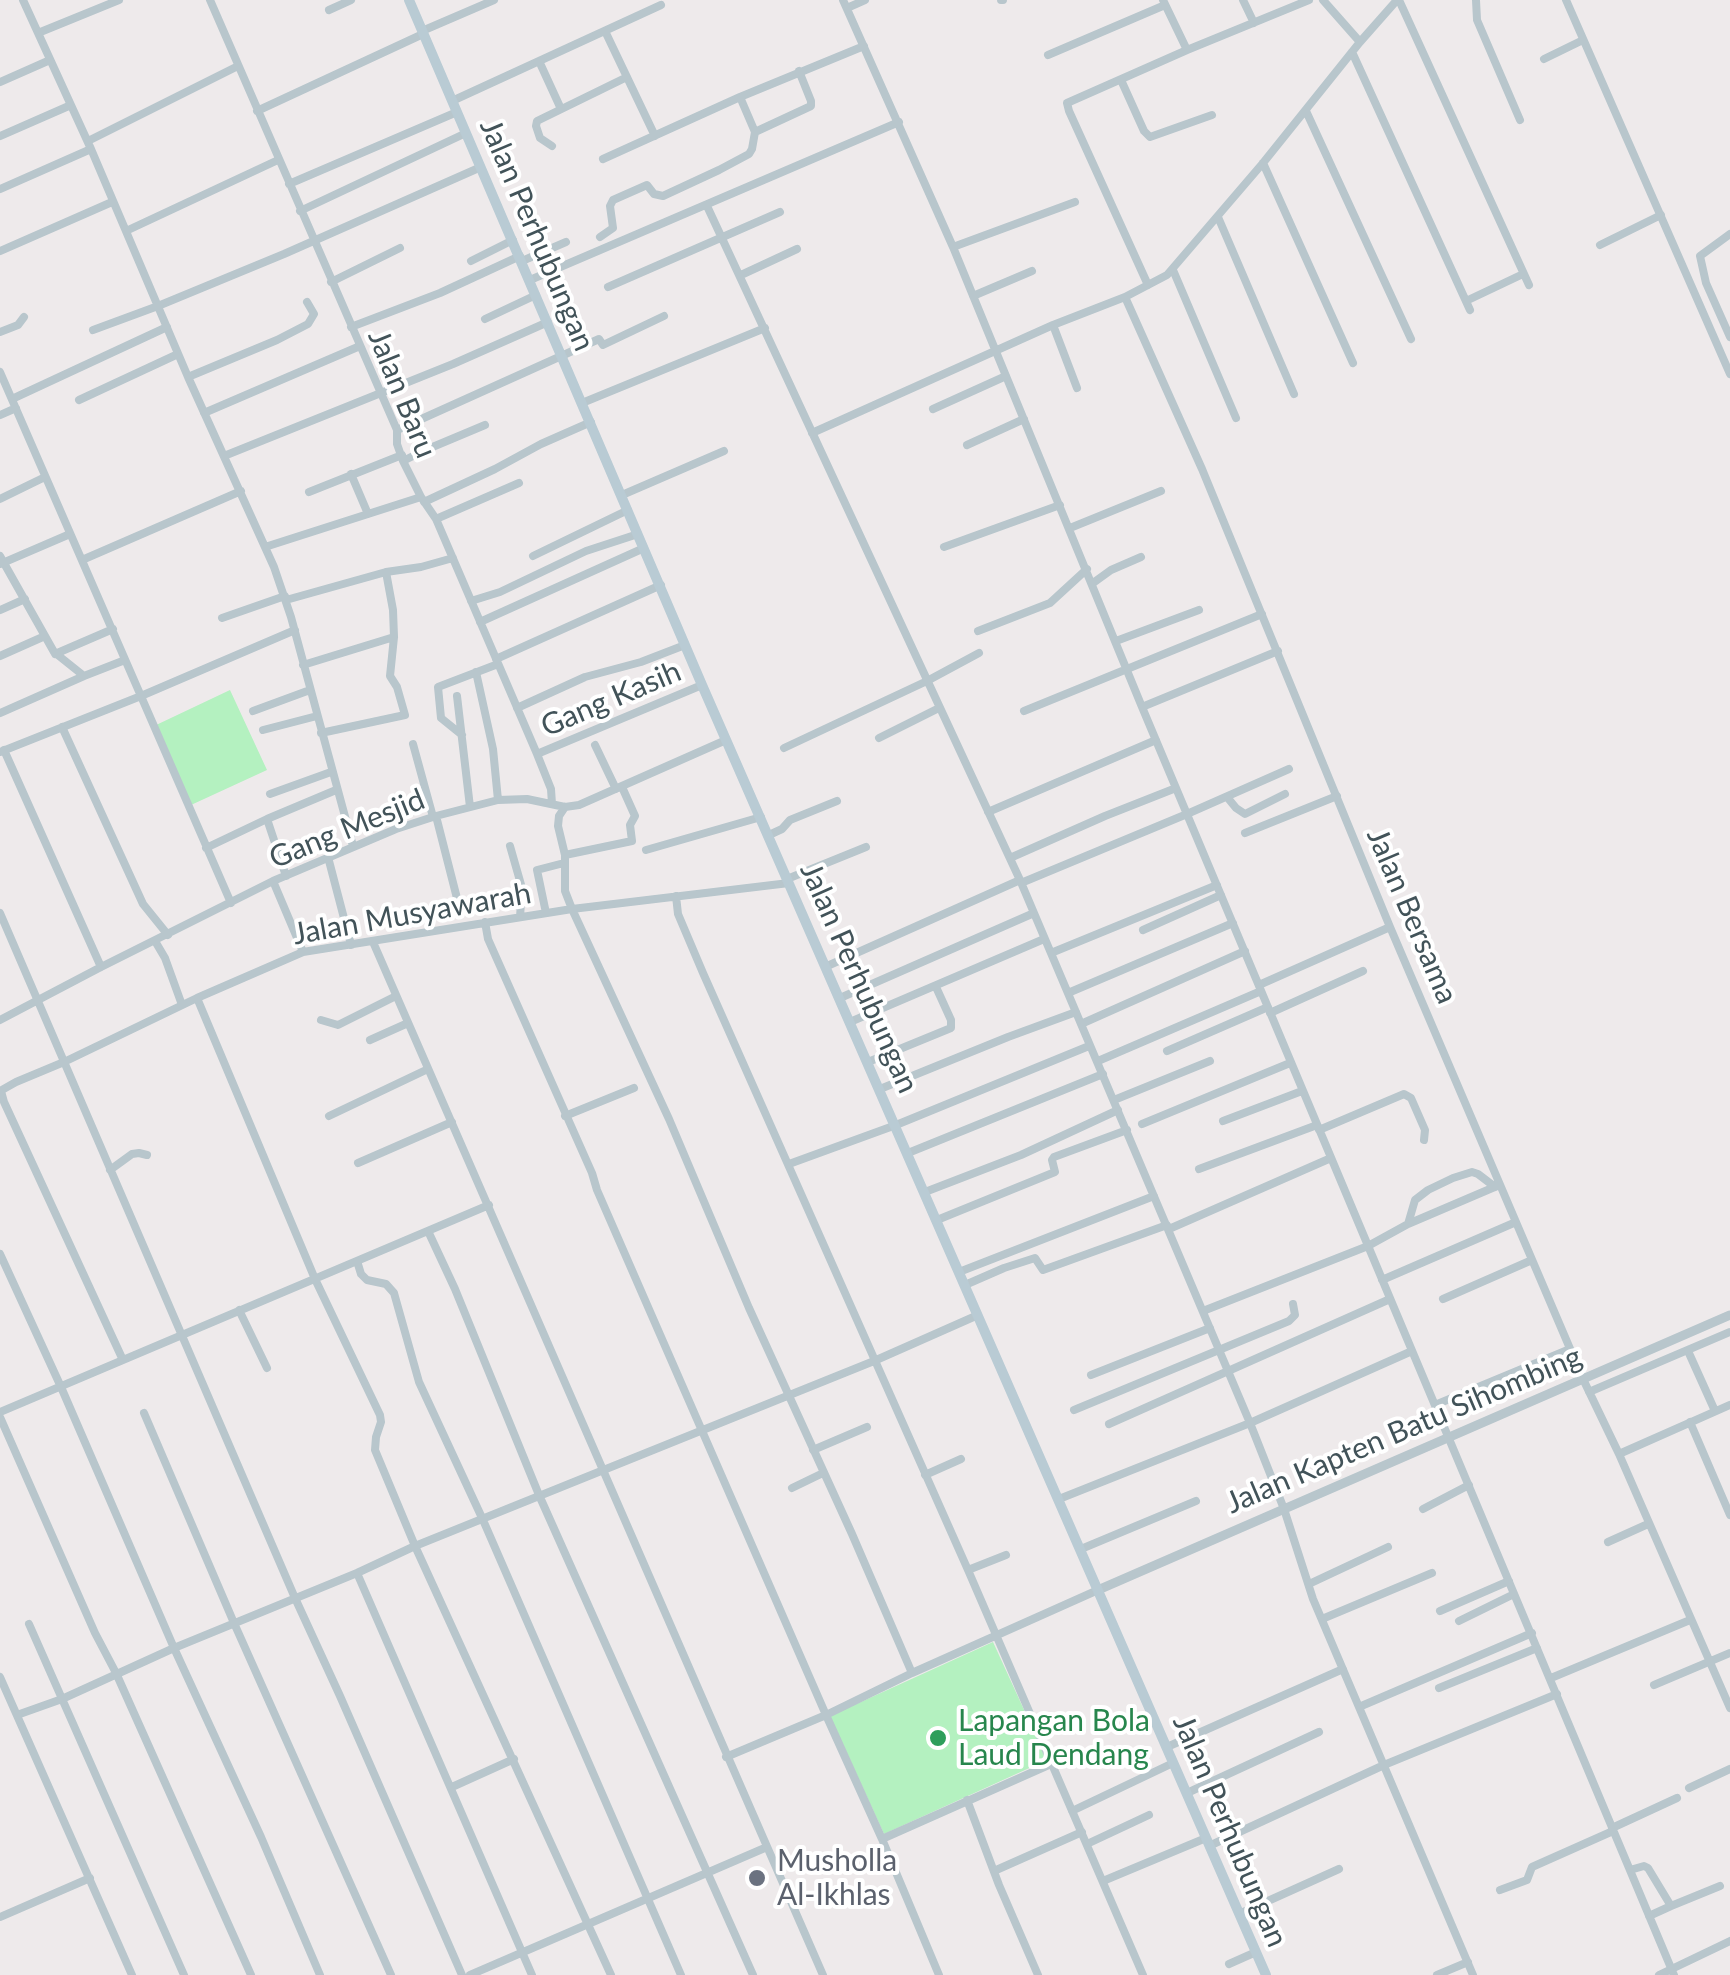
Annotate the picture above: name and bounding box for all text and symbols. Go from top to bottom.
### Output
street label: Jalan Perhubungan [472,114,602,356]
street label: Jalan Baru [360,325,444,463]
street label: Gang Kasih [536,653,686,745]
street label: Gang Mesjid [264,782,430,876]
street label: Jalan Bersama [1359,823,1465,1009]
street label: Jalan Perhubungan [792,857,926,1099]
street label: Jalan Musyawarah [290,875,534,953]
street label: Jalan Kapten Batu Sihombing [1221,1339,1587,1521]
place label: Lapangan Bola Laud Dendang [958,1703,1150,1774]
street label: Jalan Perhubungan [1165,1710,1295,1952]
marker: Lapangan Bola Laud Dendang [927,1727,949,1749]
place label: Musholla Al-Ikhlas [777,1843,897,1914]
marker: Musholla Al-Ikhlas [746,1867,768,1889]

